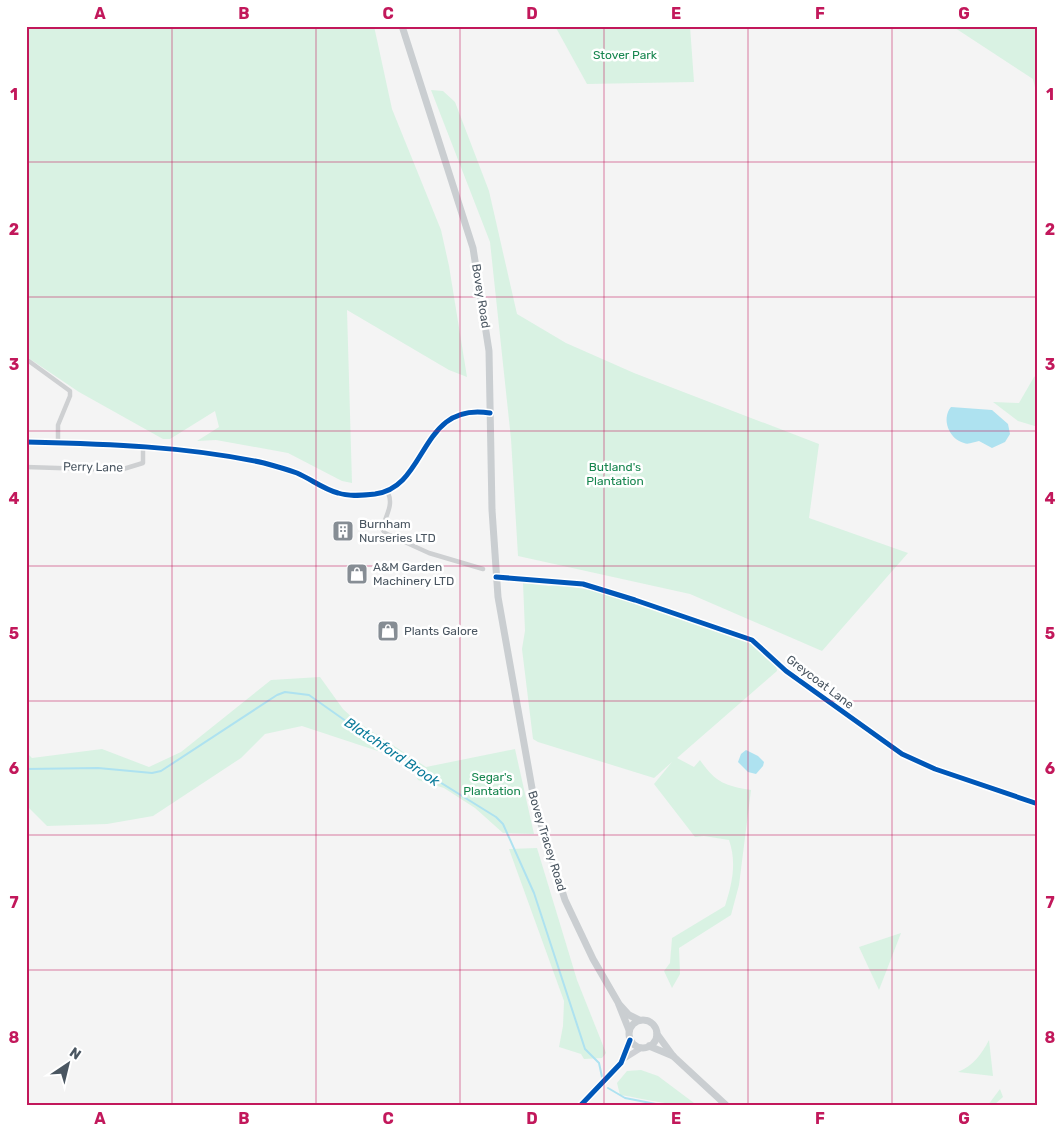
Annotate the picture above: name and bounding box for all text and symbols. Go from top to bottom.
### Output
text: A [94,4,106,23]
text: B [238,4,250,23]
text: C [382,4,394,23]
text: D [526,4,538,23]
text: E [671,4,681,23]
text: F [815,4,825,23]
text: G [958,4,970,23]
park label: Stover Park [593,48,658,62]
text: 1 [10,85,18,104]
text: 1 [1046,85,1054,104]
text: 2 [9,220,19,239]
text: 2 [1045,220,1055,239]
street label: Bovey Road [469,263,493,329]
text: 3 [9,355,19,374]
text: 3 [1045,355,1055,374]
street label: Perry Lane [63,459,123,475]
park label: Butland's Plantation [586,460,644,488]
text: 4 [9,489,20,508]
text: 4 [1045,489,1056,508]
place label: Burnham Nurseries LTD [359,517,436,545]
building icon: Burnham Nurseries LTD [331,519,355,543]
place label: A&M Garden Machinery LTD [373,560,454,588]
shop icon: A&M Garden Machinery LTD [345,562,369,586]
shop icon: Plants Galore [376,619,400,643]
text: 5 [9,624,19,643]
place label: Plants Galore [404,624,478,638]
text: 5 [1045,624,1055,643]
street label: Greycoat Lane [784,652,857,712]
water label: Blatchford Brook [341,714,443,790]
text: 6 [9,759,19,778]
text: 6 [1045,759,1055,778]
park label: Segar's Plantation [463,770,521,798]
street label: Bovey Tracey Road [525,789,569,893]
text: 7 [9,893,19,912]
text: 7 [1045,893,1055,912]
text: 8 [9,1028,20,1047]
text: 8 [1045,1028,1056,1047]
north arrow [42,1040,92,1090]
text: N [66,1044,84,1064]
text: A [94,1109,106,1128]
text: B [238,1109,250,1128]
text: C [382,1109,394,1128]
text: D [526,1109,538,1128]
text: E [671,1109,681,1128]
text: F [815,1109,825,1128]
text: G [958,1109,970,1128]

